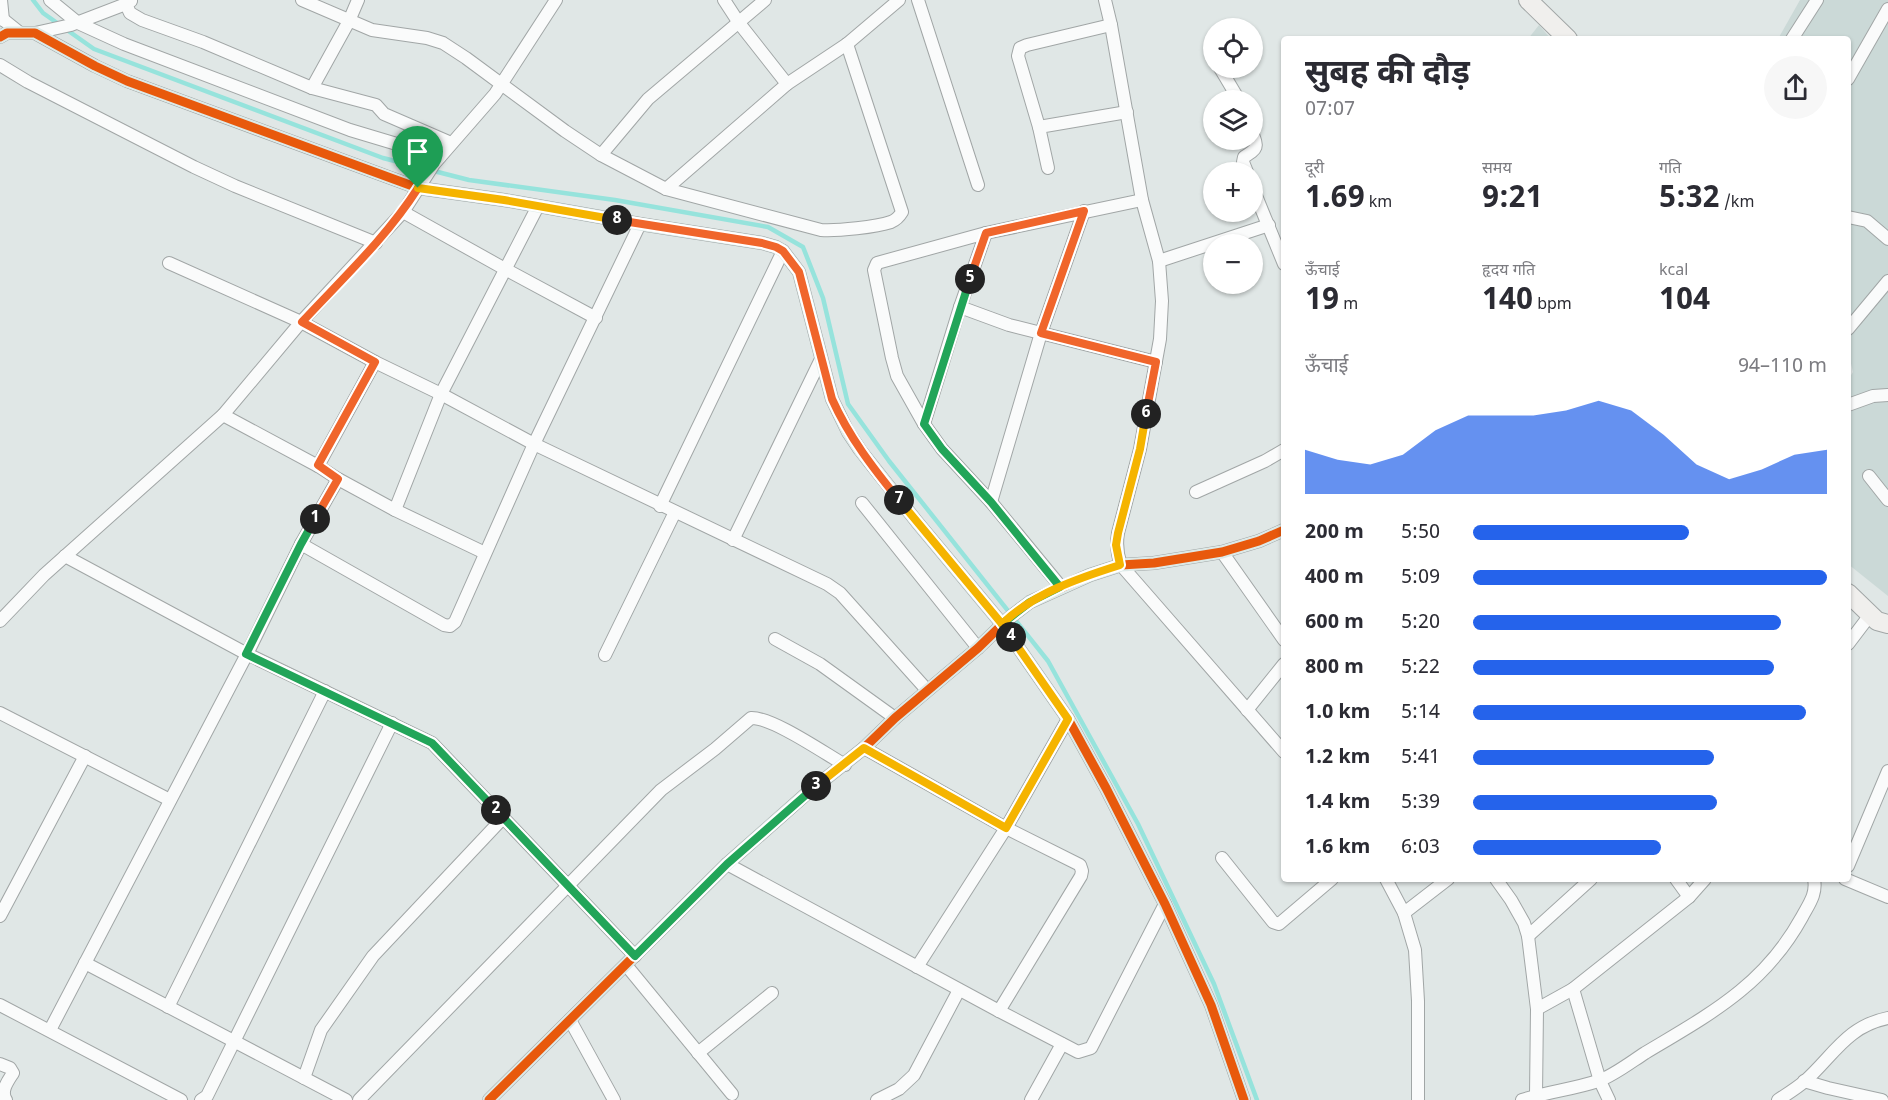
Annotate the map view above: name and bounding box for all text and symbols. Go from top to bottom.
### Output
map controls [1203,18,1263,294]
button: locate [1203,18,1263,78]
text: सुबह की दौड़ [1305,53,1470,96]
button: share [1764,56,1827,119]
button: layers [1203,90,1263,150]
text: 07:07 [1305,97,1355,123]
pin [392,126,443,188]
icon: arrive [401,135,434,168]
text: दूरी [1305,159,1324,180]
text: समय [1482,159,1512,180]
text: गति [1659,159,1681,180]
button: + [1203,162,1263,222]
text: 1.69 [1305,180,1365,219]
text: 9:21 [1482,180,1543,219]
text: 5:32 [1659,180,1720,219]
text: km [1365,193,1392,214]
text: /km [1720,193,1754,214]
pin: 8 [602,205,632,235]
text: 8 [612,209,622,230]
button: − [1203,234,1263,294]
text: ऊँचाई [1305,261,1340,282]
text: हृदय गति [1482,261,1535,282]
text: kcal [1659,261,1688,282]
pin: 5 [955,264,985,294]
text: 5 [965,268,975,289]
text: 19 [1305,282,1339,321]
text: 140 [1482,282,1533,321]
text: 104 [1659,282,1710,321]
text: m [1339,295,1358,316]
text: bpm [1533,295,1572,316]
text: ऊँचाई [1305,354,1348,380]
text: 94–110 m [1738,354,1827,380]
pin: 6 [1131,399,1161,429]
text: 6 [1141,403,1151,424]
pin: 7 [884,485,914,515]
text: 7 [894,489,904,510]
pin: 1 [300,504,330,534]
text: 1 [310,508,320,529]
text: 200 m [1305,520,1364,546]
text: 5:50 [1401,520,1440,546]
text: 400 m [1305,565,1364,591]
text: 5:09 [1401,565,1440,591]
text: 600 m [1305,610,1364,636]
text: 5:20 [1401,610,1440,636]
pin: 4 [996,622,1026,652]
text: 4 [1006,626,1016,647]
text: 800 m [1305,655,1364,681]
text: 5:22 [1401,655,1440,681]
text: 1.0 km [1305,700,1370,726]
text: 5:14 [1401,700,1440,726]
text: 1.2 km [1305,745,1370,771]
text: 5:41 [1401,745,1440,771]
pin: 3 [801,771,831,801]
text: 3 [811,775,821,796]
text: 1.4 km [1305,790,1370,816]
text: 5:39 [1401,790,1440,816]
pin: 2 [481,795,511,825]
text: 2 [491,799,501,820]
text: 1.6 km [1305,835,1370,861]
text: 6:03 [1401,835,1440,861]

